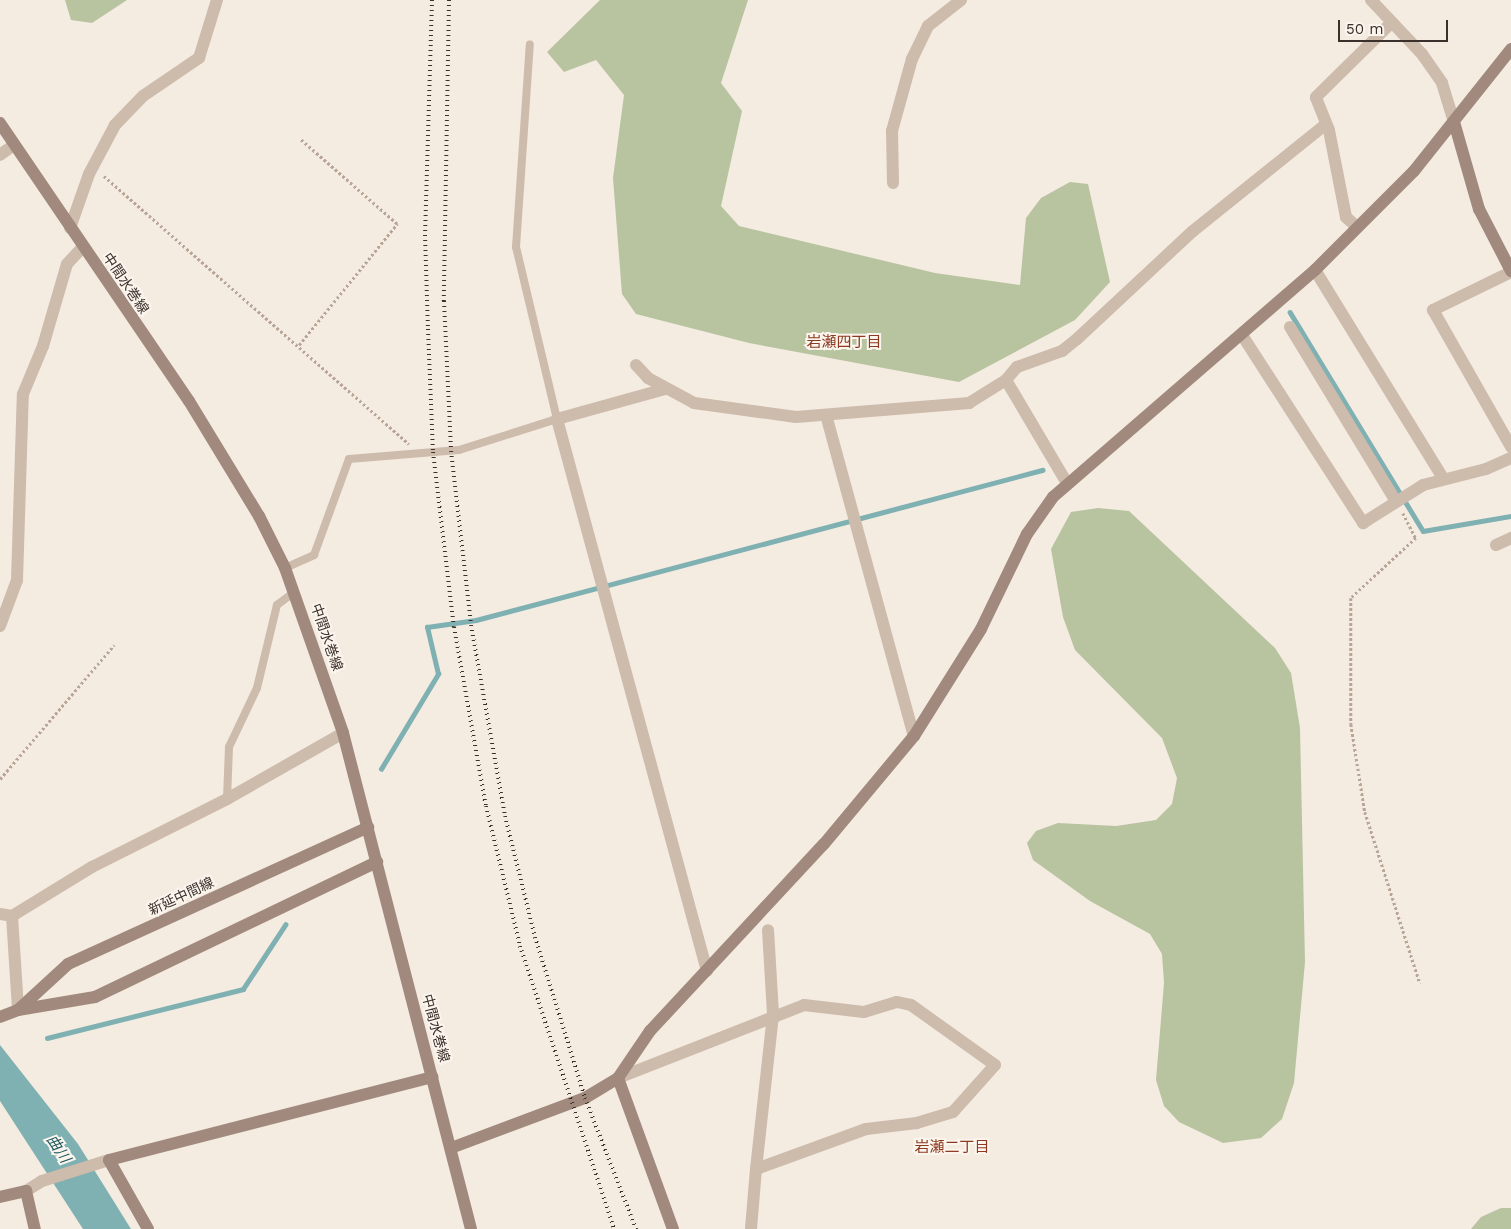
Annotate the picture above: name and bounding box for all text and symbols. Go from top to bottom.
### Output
scale bar [1341,10,1451,42]
text: 50 m [1346,20,1383,38]
street label: 中間水巻線 [99,249,153,317]
district label: 岩瀬四丁目 [807,334,881,352]
street label: 中間水巻線 [308,601,346,673]
street label: 新延中間線 [146,874,216,918]
street label: 中間水巻線 [419,992,453,1064]
water label: 曲川 [42,1132,74,1166]
district label: 岩瀬二丁目 [915,1139,989,1157]

